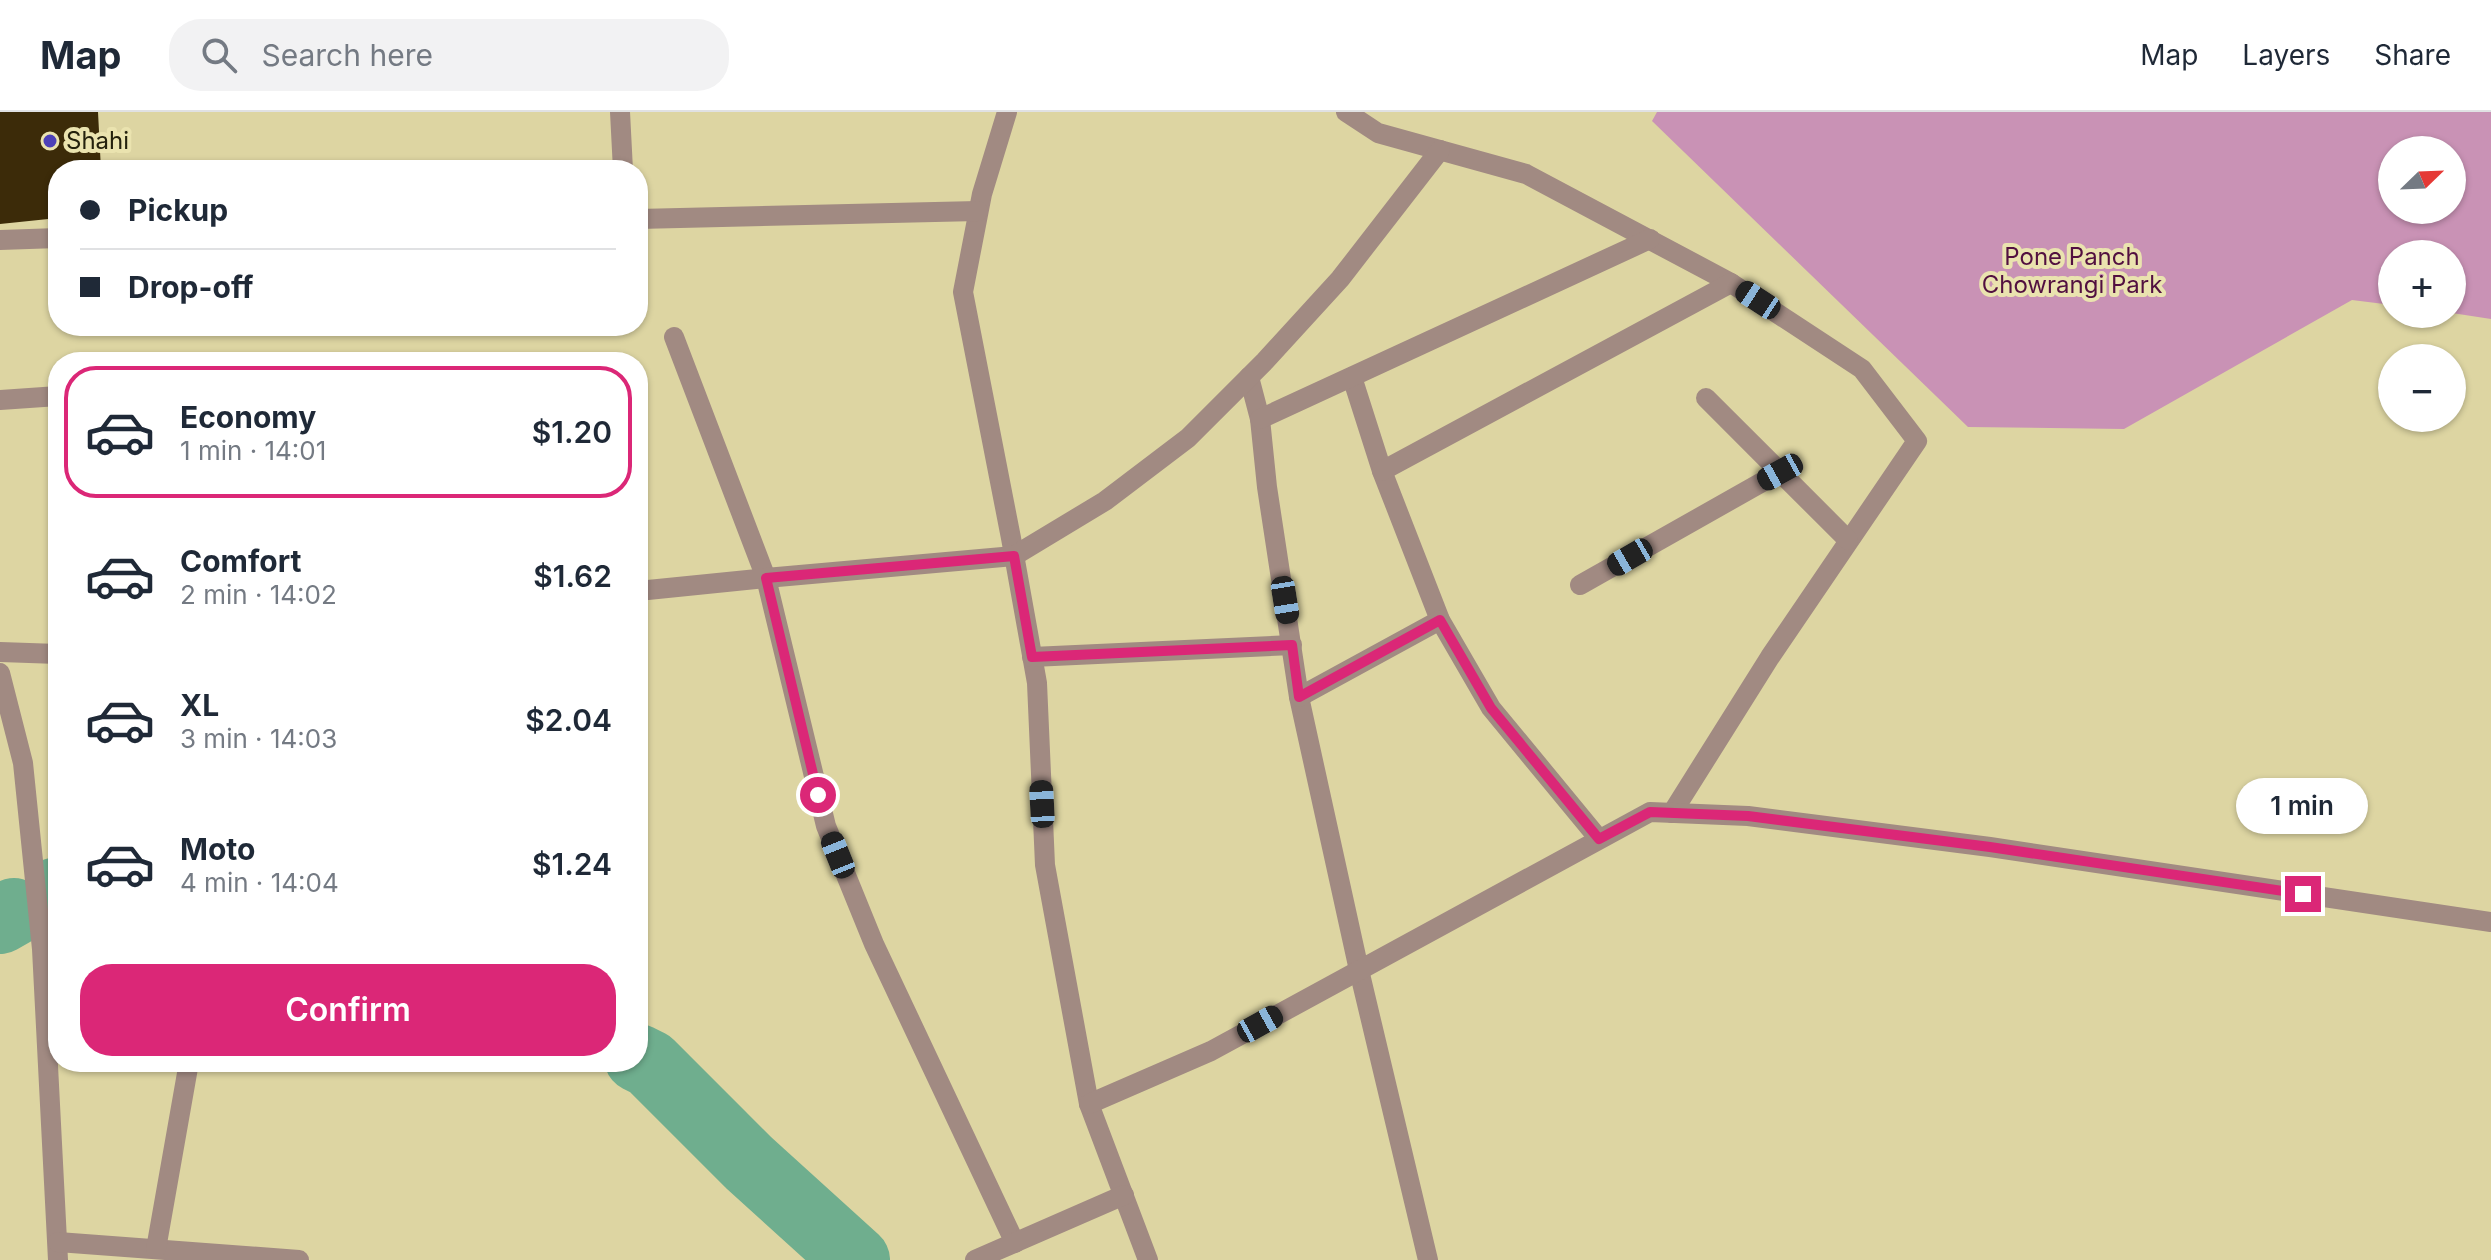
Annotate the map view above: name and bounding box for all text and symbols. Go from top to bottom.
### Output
search box [169,19,729,91]
text: Map [40,32,121,78]
icon: search [197,33,241,77]
text: Search here [261,37,433,73]
text: Map [2140,38,2198,72]
text: Layers [2242,38,2330,72]
text: Share [2374,38,2451,72]
place label: Shahi [66,126,129,155]
marker: Shahi [41,132,59,150]
north arrow [2378,136,2466,224]
map controls [2378,136,2466,432]
text: Pickup [128,192,228,228]
button: + [2378,240,2466,328]
park label: Pone Panch Chowrangi Park [1982,242,2162,299]
text: Drop-off [128,269,254,305]
car [1731,277,1785,323]
button: − [2378,344,2466,432]
icon: car [84,396,156,468]
text: Economy [180,399,316,435]
text: $1.20 [532,414,612,450]
text: 1 min · 14:01 [180,435,326,466]
car [1753,450,1807,494]
car [1603,535,1657,579]
icon: car [84,540,156,612]
text: Comfort [180,543,301,579]
text: $1.62 [533,558,612,594]
car [1269,574,1301,626]
text: 2 min · 14:02 [180,579,337,610]
icon: car [84,684,156,756]
text: XL [180,687,219,723]
text: $2.04 [525,702,612,738]
text: 3 min · 14:03 [180,723,337,754]
route start [800,777,836,813]
callout: 1 min [2237,778,2369,834]
car [1029,779,1055,829]
text: 1 min [2270,790,2334,821]
icon: car [84,828,156,900]
car [818,828,858,882]
text: Moto [180,831,255,867]
text: $1.24 [532,846,612,882]
text: 4 min · 14:04 [180,867,339,898]
route end [2285,876,2321,912]
button: Confirm [80,964,616,1056]
car [1233,1002,1287,1046]

